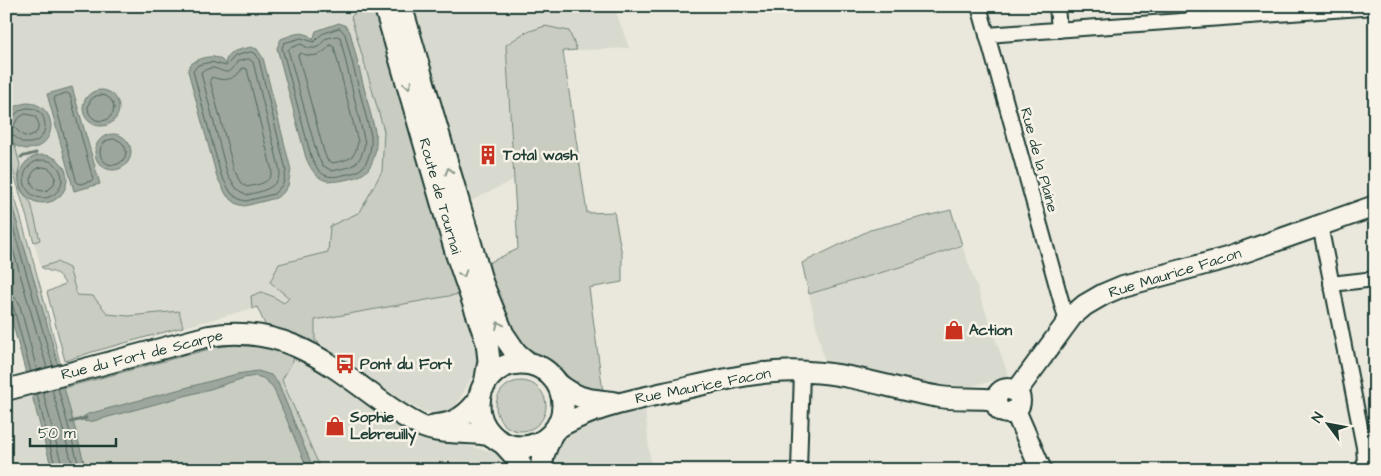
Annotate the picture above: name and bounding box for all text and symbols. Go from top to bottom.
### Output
one-way arrow [402,80,412,88]
street label: Rue de la Plaine [1015,105,1063,215]
street label: Route de Tournai [413,136,467,257]
building icon: Total wash [477,144,499,166]
place label: Total wash [502,145,578,166]
one-way arrow [444,167,454,175]
street label: Rue Maurice Facon [1106,243,1244,303]
one-way arrow [457,269,467,278]
shop icon: Action [943,319,965,341]
place label: Action [969,320,1013,341]
one-way arrow [495,321,505,330]
street label: Rue du Fort de Scarpe [59,325,225,385]
bus stop icon: Pont du Fort [334,353,356,375]
place label: Pont du Fort [360,354,453,375]
street label: Rue Maurice Facon [633,362,773,409]
north arrow [1304,398,1354,448]
place label: Sophie Lebreuilly [349,407,417,446]
text: N [1307,408,1329,427]
shop icon: Sophie Lebreuilly [324,415,346,437]
scale bar [30,416,116,448]
text: 50 m [38,423,76,444]

